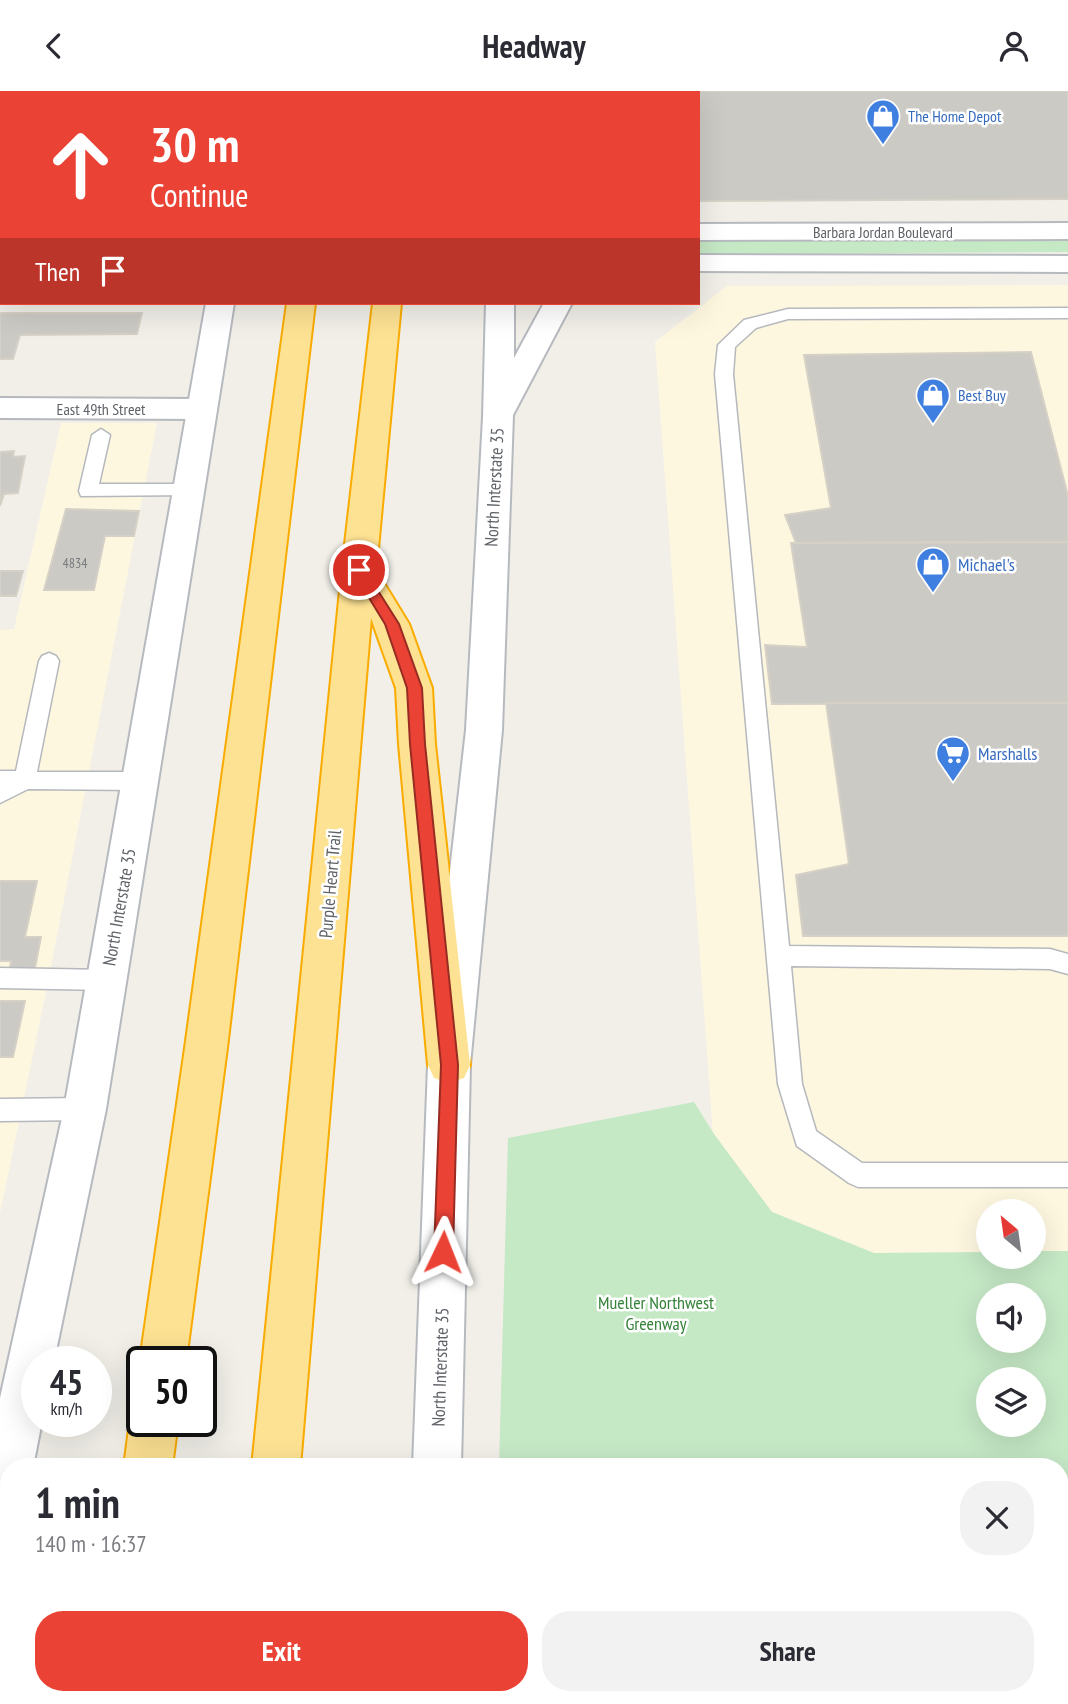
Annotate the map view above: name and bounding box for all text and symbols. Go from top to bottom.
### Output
text: Headway [482,25,586,67]
icon: back [35,27,73,65]
icon: person [995,27,1033,65]
shop icon: The Home Depot [864,97,902,146]
place label: The Home Depot [908,106,1002,126]
text: 30 m [150,112,239,176]
icon: ahead [35,119,126,210]
text: Continue [150,174,249,216]
street label: Barbara Jordan Boulevard [813,222,953,242]
icon: arrive [94,252,132,290]
text: Then [35,255,80,288]
shop icon: Best Buy [914,376,952,425]
place label: Best Buy [958,385,1006,405]
street label: East 49th Street [57,399,146,419]
street label: North Interstate 35 [479,427,509,547]
pin [329,540,389,600]
shop icon: Michael's [914,545,952,594]
icon: arrive [340,551,378,589]
place label: Michael's [958,553,1015,576]
house number: 4834 [62,554,88,572]
supermarket icon: Marshalls [934,734,972,783]
place label: Marshalls [978,742,1037,765]
street label: Purple Heart Trail [314,828,346,939]
street label: North Interstate 35 [97,846,141,968]
north arrow [976,1199,1046,1269]
map controls [976,1199,1046,1437]
position arrow [406,1215,480,1289]
button: sound [976,1283,1046,1353]
park label: Mueller Northwest Greenway [598,1291,714,1335]
street label: North Interstate 35 [426,1307,454,1427]
speed limit sign: 50 [126,1346,217,1437]
text: 45 [50,1359,83,1405]
button: layers [976,1367,1046,1437]
text: km/h [51,1397,82,1420]
text: 1 min [35,1475,120,1530]
button: close [960,1481,1034,1555]
text: 140 m · 16:37 [35,1529,147,1558]
button: Exit [35,1611,528,1691]
button: Share [542,1611,1034,1691]

